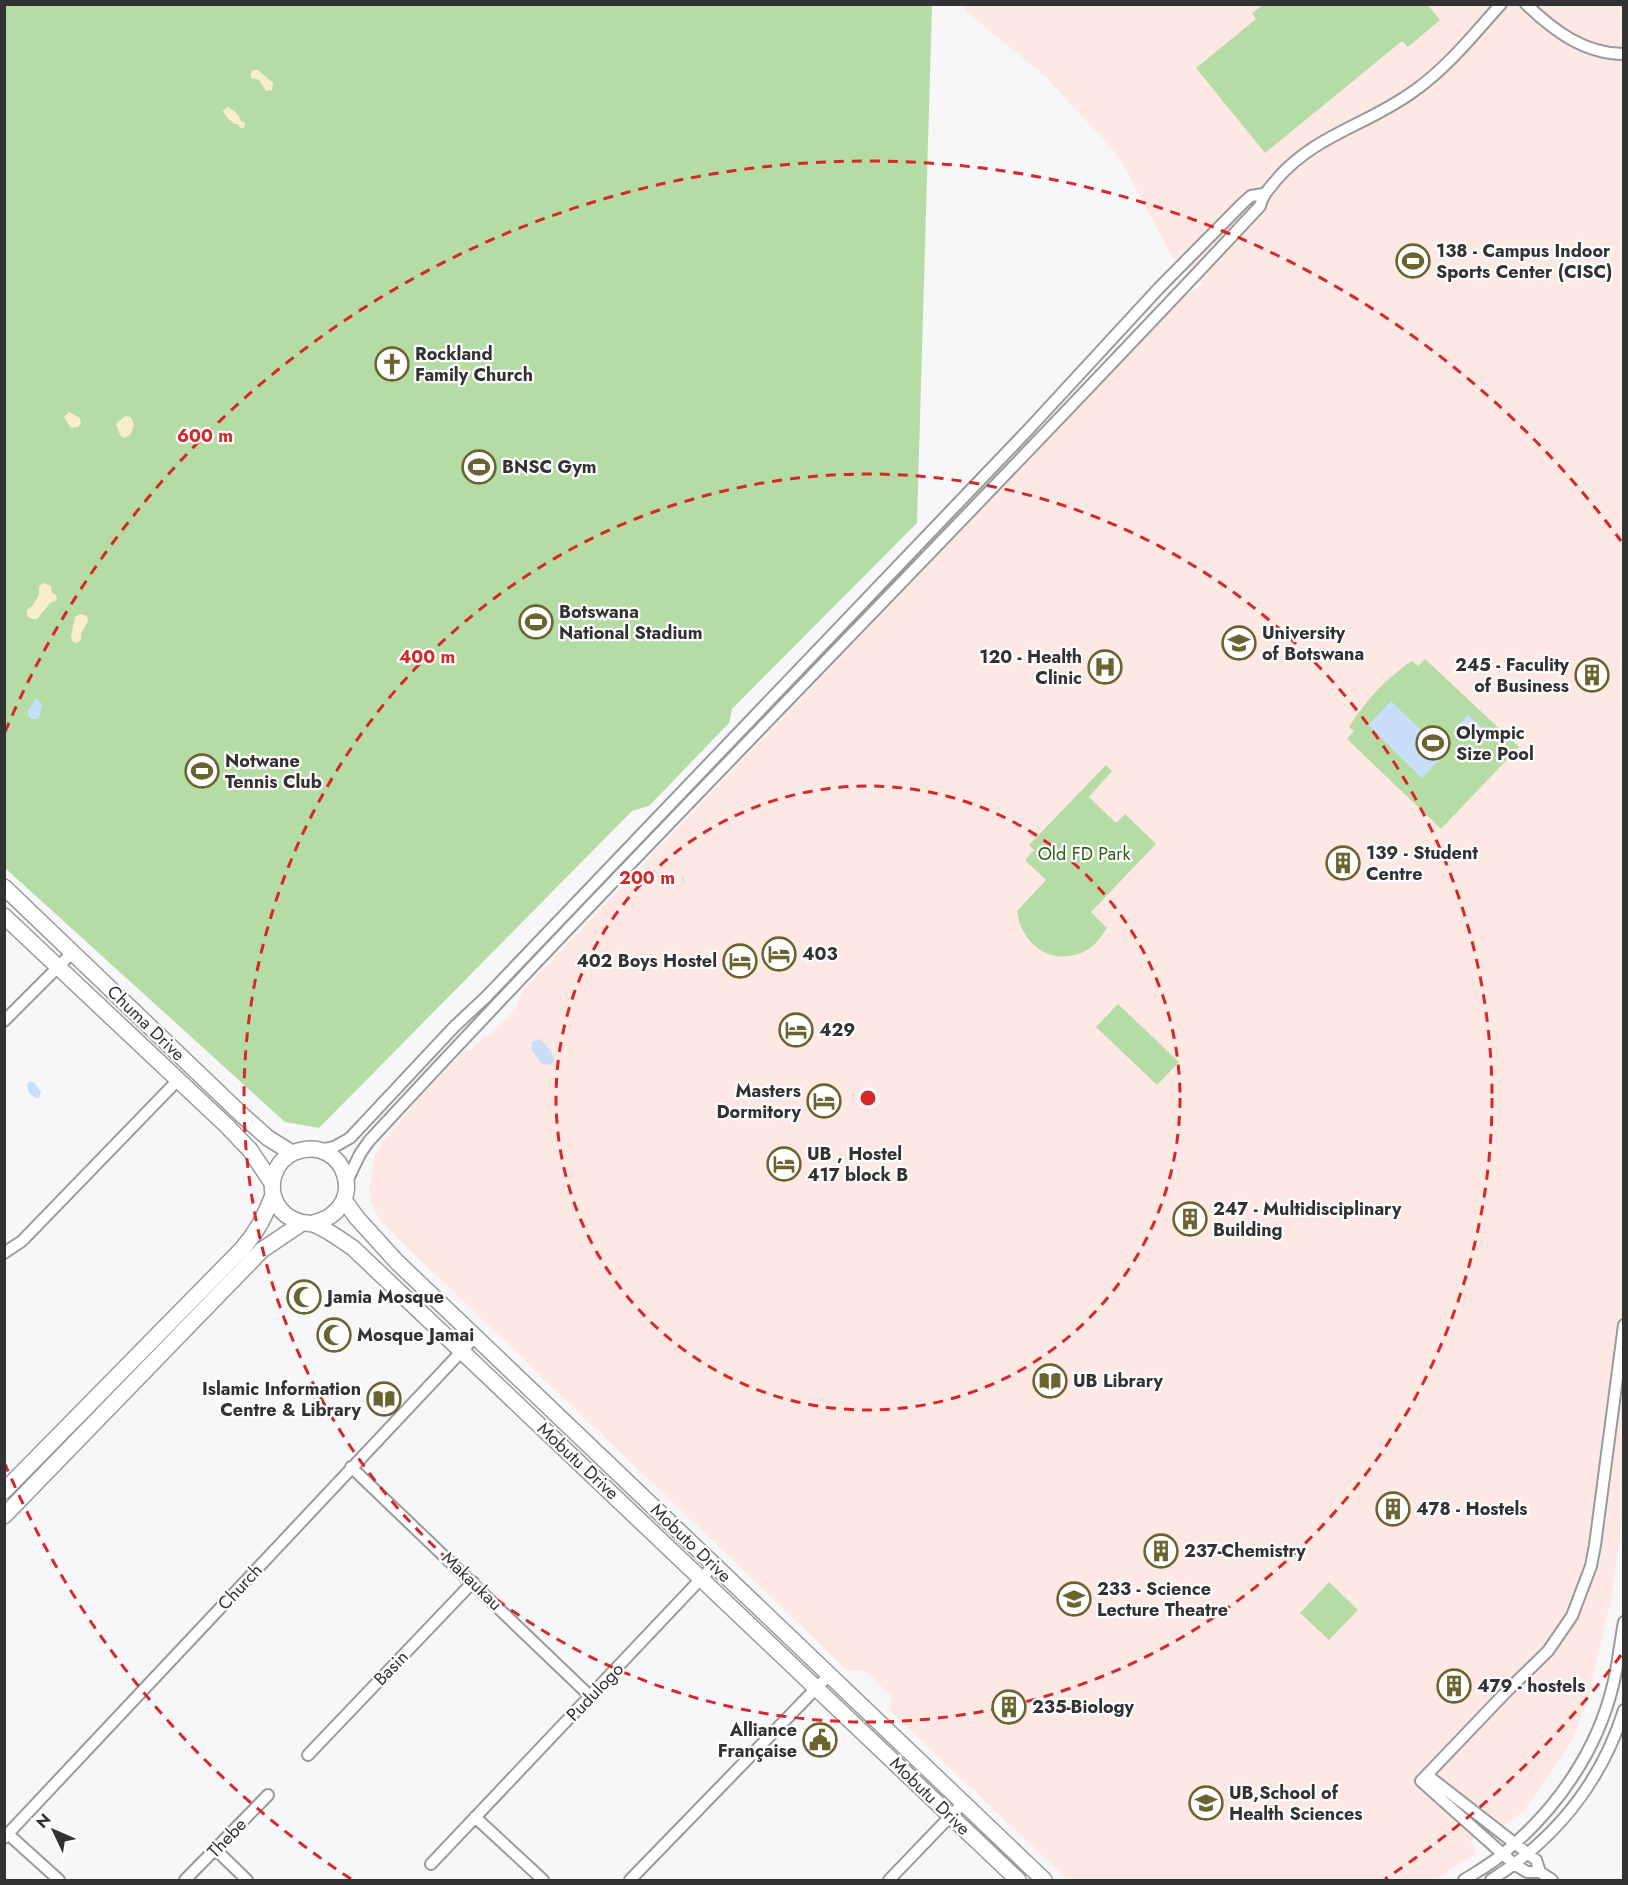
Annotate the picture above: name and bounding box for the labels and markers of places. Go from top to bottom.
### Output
place label: 138 - Campus Indoor Sports Center (CISC) [1436,238,1612,285]
sports icon: 138 - Campus Indoor Sports Center (CISC) [1395,243,1431,279]
place label: Rockland Family Church [415,341,533,388]
church icon: Rockland Family Church [374,346,410,382]
sports icon: BNSC Gym [461,449,497,485]
place label: BNSC Gym [502,454,597,480]
place label: Botswana National Stadium [559,599,702,646]
sports icon: Botswana National Stadium [518,604,554,640]
place label: University of Botswana [1262,620,1364,667]
school or university icon: University of Botswana [1221,625,1257,661]
place label: 120 - Health Clinic [979,644,1082,691]
hospital icon: 120 - Health Clinic [1087,649,1123,685]
place label: 245 - Faculity of Business [1455,652,1570,699]
building icon: 245 - Faculity of Business [1574,657,1610,693]
place label: Olympic Size Pool [1456,720,1534,767]
sports icon: Olympic Size Pool [1415,725,1451,761]
place label: Notwane Tennis Club [225,748,322,795]
sports icon: Notwane Tennis Club [184,753,220,789]
place label: 139 - Student Centre [1366,840,1478,887]
building icon: 139 - Student Centre [1325,845,1361,881]
hotel icon: 403 [761,936,797,972]
place label: 403 [802,941,838,967]
hotel icon: 402 Boys Hostel [722,943,758,979]
place label: 402 Boys Hostel [576,948,717,974]
hotel icon: 429 [778,1012,814,1048]
place label: 429 [819,1017,855,1043]
place label: Masters Dormitory [716,1078,802,1125]
hotel icon: Masters Dormitory [806,1083,842,1119]
centre of rings [858,1088,878,1108]
place label: UB , Hostel 417 block B [807,1141,908,1188]
hotel icon: UB , Hostel 417 block B [766,1146,802,1182]
place label: 247 - Multidisciplinary Building [1213,1196,1402,1243]
building icon: 247 - Multidisciplinary Building [1172,1201,1208,1237]
mosque icon: Jamia Mosque [286,1279,322,1315]
place label: Jamia Mosque [324,1284,444,1310]
mosque icon: Mosque Jamai [316,1317,352,1353]
place label: Mosque Jamai [357,1322,474,1348]
library icon: UB Library [1032,1363,1068,1399]
place label: UB Library [1073,1368,1164,1394]
place label: Islamic Information Centre & Library [202,1376,362,1423]
library icon: Islamic Information Centre & Library [366,1381,402,1417]
building icon: 478 - Hostels [1375,1491,1411,1527]
place label: 478 - Hostels [1416,1496,1528,1522]
building icon: 237-Chemistry [1143,1533,1179,1569]
place label: 237-Chemistry [1184,1538,1306,1564]
place label: 233 - Science Lecture Theatre [1097,1576,1228,1623]
school or university icon: 233 - Science Lecture Theatre [1056,1581,1092,1617]
building icon: 479 - hostels [1436,1668,1472,1704]
place label: 479 - hostels [1477,1673,1585,1699]
building icon: 235-Biology [991,1689,1027,1725]
place label: 235-Biology [1032,1694,1135,1720]
place label: Alliance Française [718,1717,797,1764]
public building icon: Alliance Française [802,1722,838,1758]
place label: UB,School of Health Sciences [1229,1780,1363,1827]
school or university icon: UB,School of Health Sciences [1188,1785,1224,1821]

